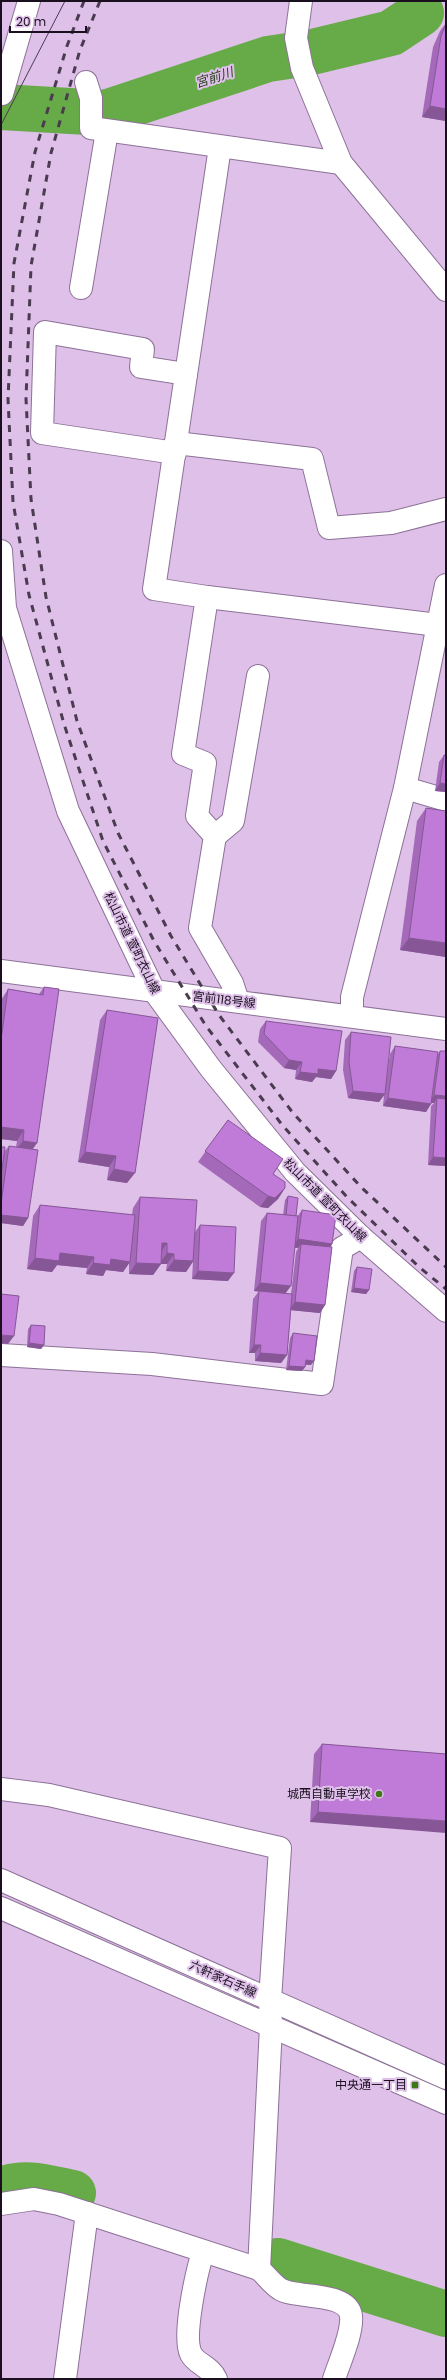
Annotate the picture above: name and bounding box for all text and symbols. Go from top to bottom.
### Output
scale bar [10,8,86,34]
text: 20 m [16,13,46,30]
water label: 宮前川 [193,62,238,93]
street label: 松山市道 萱町衣山線 [100,889,164,996]
street label: 宮前118号線 [192,987,256,1012]
street label: 松山市道 萱町衣山線 [280,1154,371,1245]
place label: 城西自動車学校 [287,1785,371,1802]
marker: 城西自動車学校 [374,1789,384,1799]
street label: 六軒家石手線 [187,1956,260,2001]
place label: 中央通一丁目 [335,2076,407,2093]
marker: 中央通一丁目 [410,2080,420,2090]

